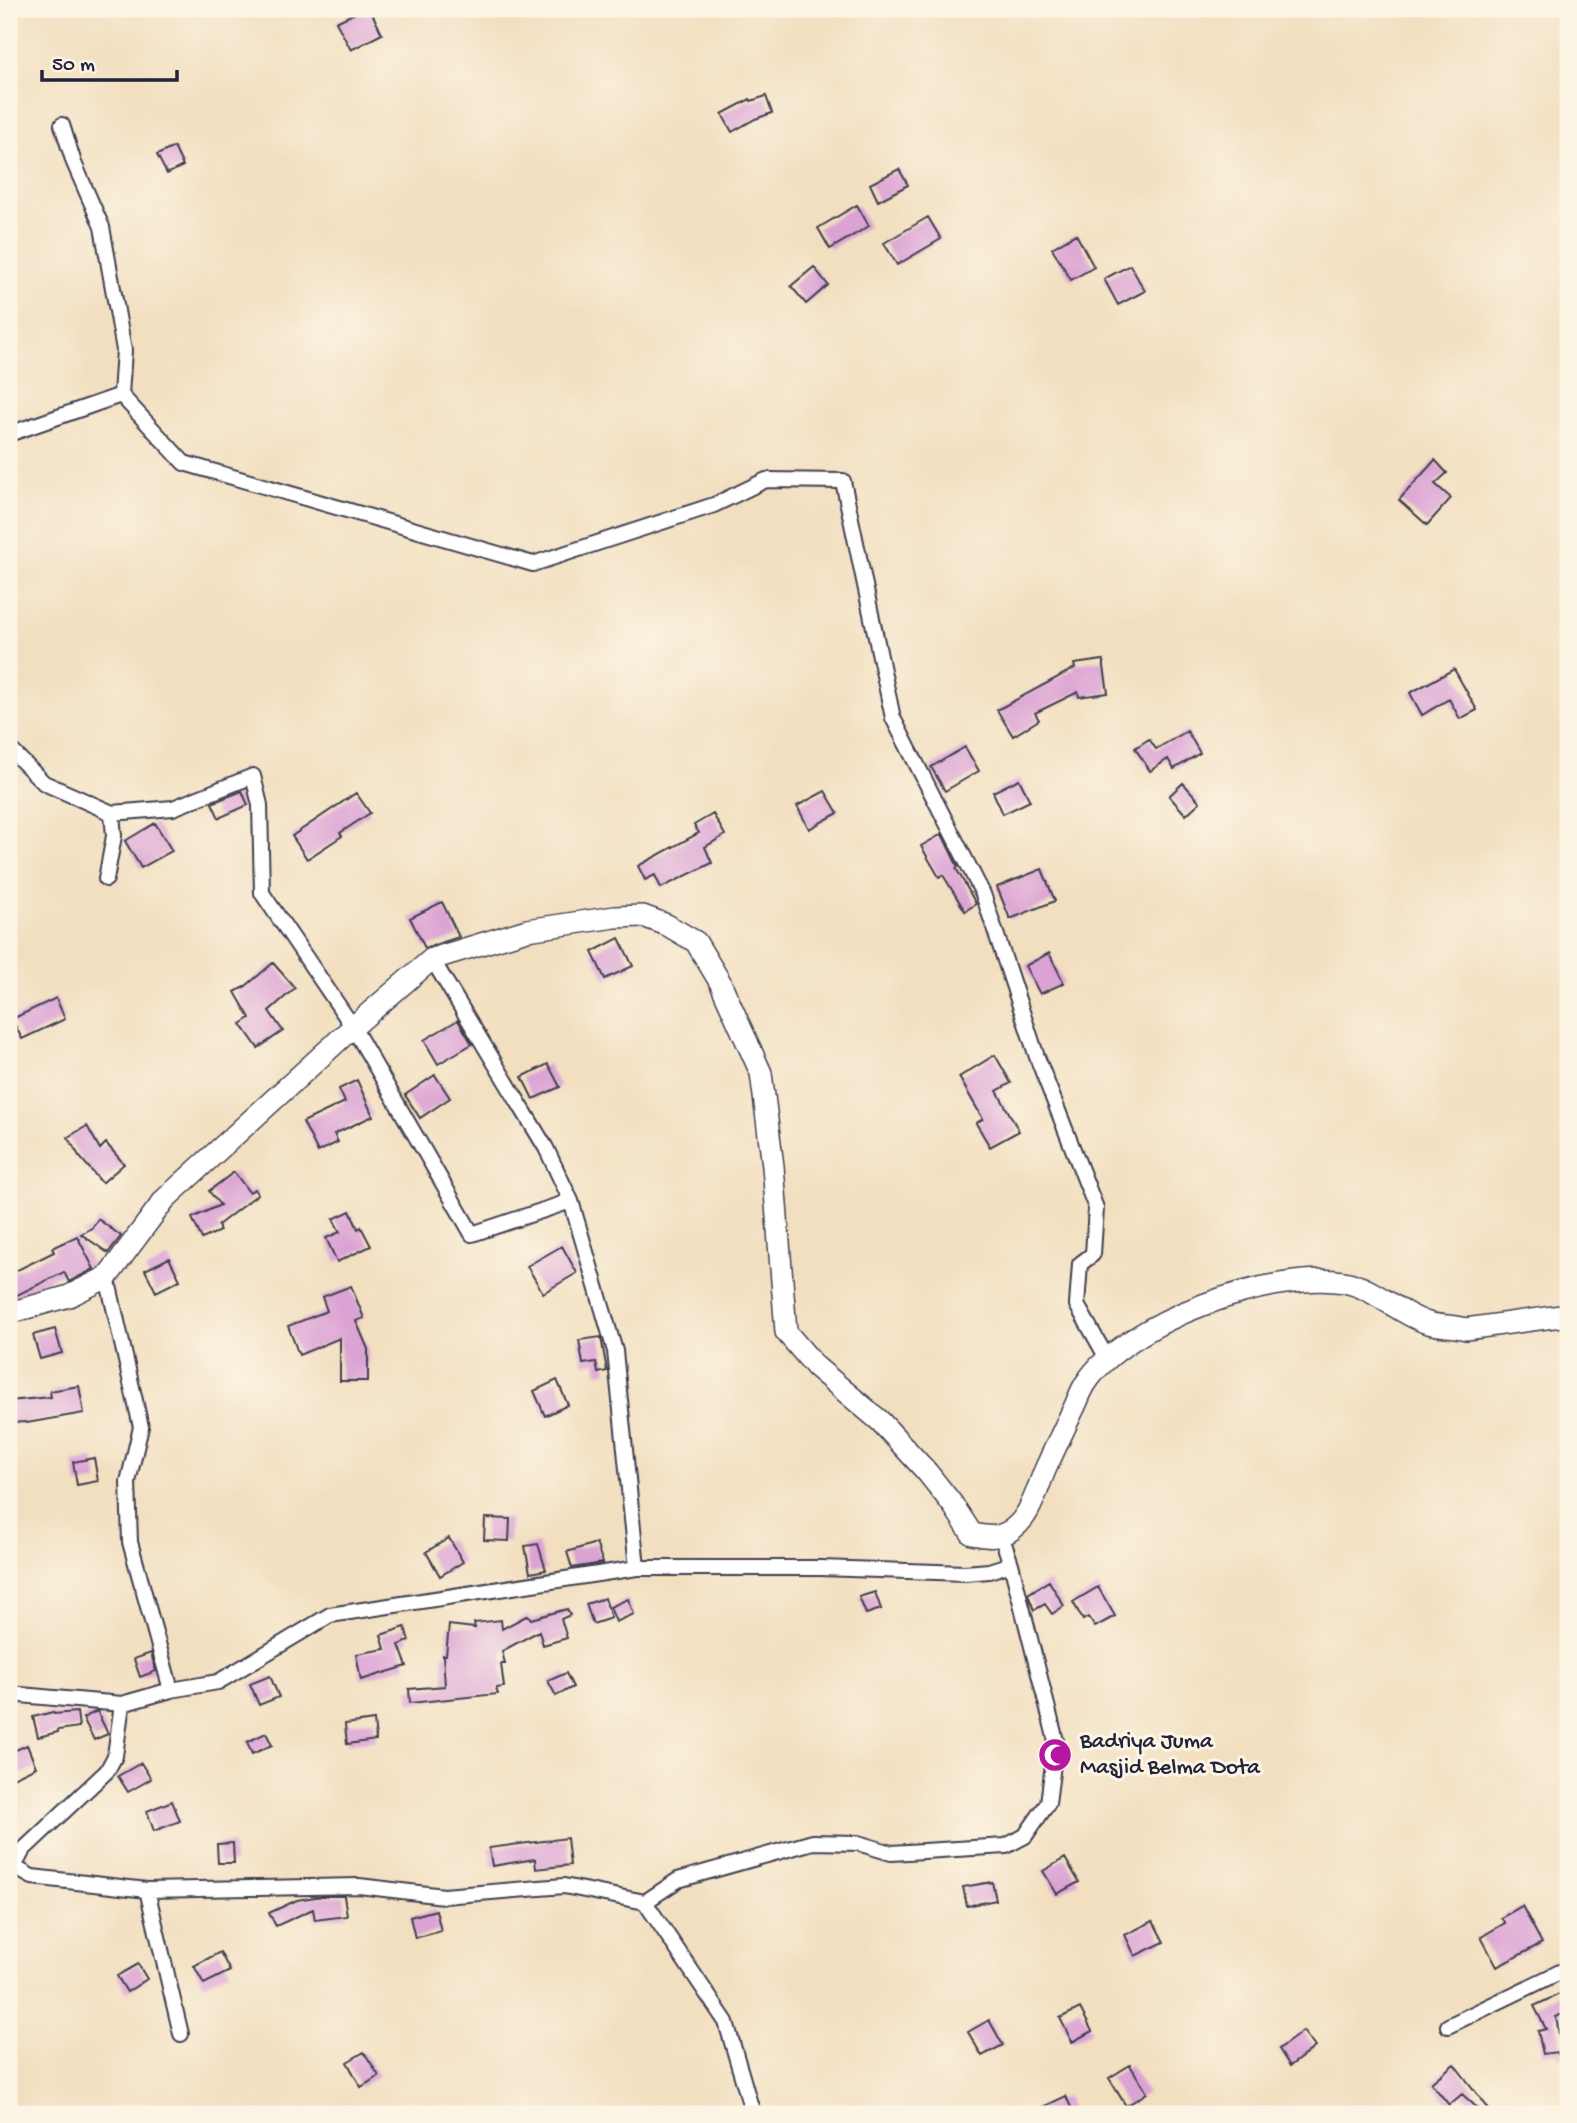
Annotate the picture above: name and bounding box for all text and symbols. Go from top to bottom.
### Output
scale bar [42,38,177,82]
text: 50 m [52,54,95,79]
place label: Badriya Juma Masjid Belma Dota [1079,1729,1261,1782]
mosque icon: Badriya Juma Masjid Belma Dota [1036,1736,1074,1774]

